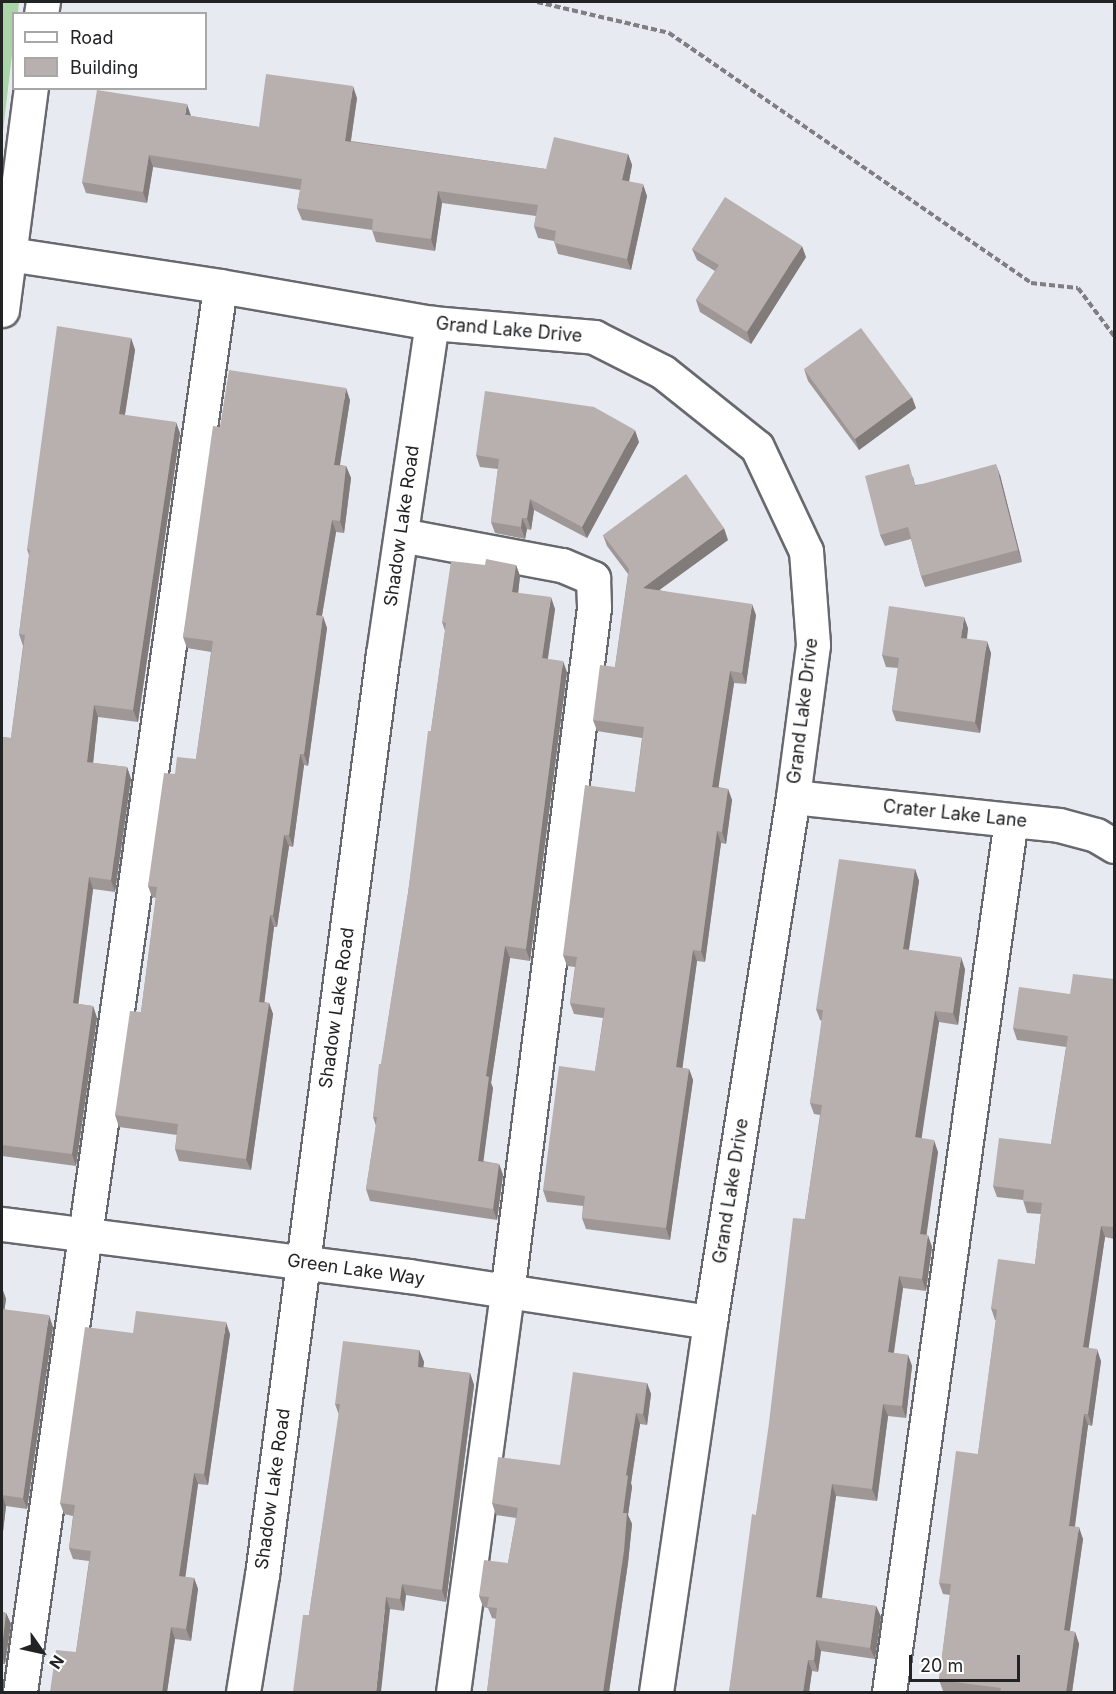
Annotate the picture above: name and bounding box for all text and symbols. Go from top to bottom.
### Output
legend [12,12,207,90]
text: Road [70,27,113,48]
text: Building [70,57,138,78]
street label: Grand Lake Drive [435,313,583,347]
street label: Shadow Lake Road [380,444,424,608]
street label: Grand Lake Drive [783,637,823,785]
street label: Crater Lake Lane [882,796,1028,832]
street label: Shadow Lake Road [315,926,359,1090]
street label: Grand Lake Drive [709,1117,753,1265]
street label: Green Lake Way [286,1250,426,1290]
street label: Shadow Lake Road [251,1407,295,1571]
north arrow [12,1622,72,1682]
scale bar [912,1643,1023,1681]
text: N [45,1651,69,1673]
text: 20 m [920,1655,963,1676]

